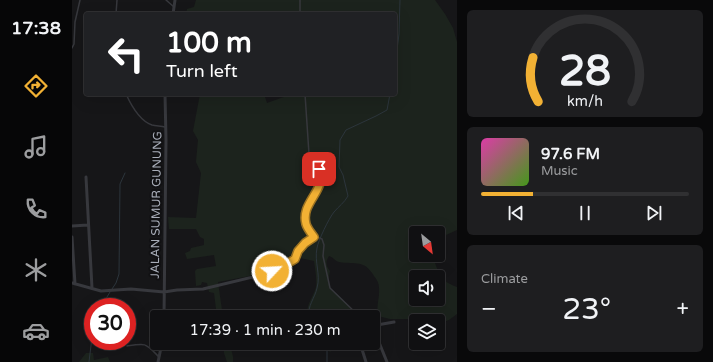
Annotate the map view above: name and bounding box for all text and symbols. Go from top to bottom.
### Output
text: 17:38 [11,17,61,39]
text: 100 m [166,26,252,60]
icon: left [100,28,152,80]
text: 28 [559,46,611,96]
text: Turn left [166,60,238,82]
icon: directions [22,72,50,100]
text: km/h [567,92,603,109]
street label: JALAN SUMUR GUNUNG [148,131,164,279]
icon: music [22,133,50,161]
text: 97.6 FM [541,145,600,163]
pin [302,152,336,186]
icon: arrive [308,158,330,180]
text: Music [541,163,578,179]
icon: phone [22,195,50,223]
icon: previous [505,202,527,224]
icon: pause [574,202,596,224]
icon: next [643,202,665,224]
north arrow [409,226,445,262]
map controls [409,226,445,350]
position arrow [251,250,293,292]
icon: climate [22,256,50,284]
button: sound [409,270,445,306]
text: Climate [481,271,528,287]
text: 23° [562,291,611,328]
text: − [481,296,497,322]
text: + [677,296,689,322]
speed limit sign: 30 [84,298,136,350]
button: layers [409,314,445,350]
icon: car [22,317,50,345]
text: 17:39 · 1 min · 230 m [190,321,340,339]

